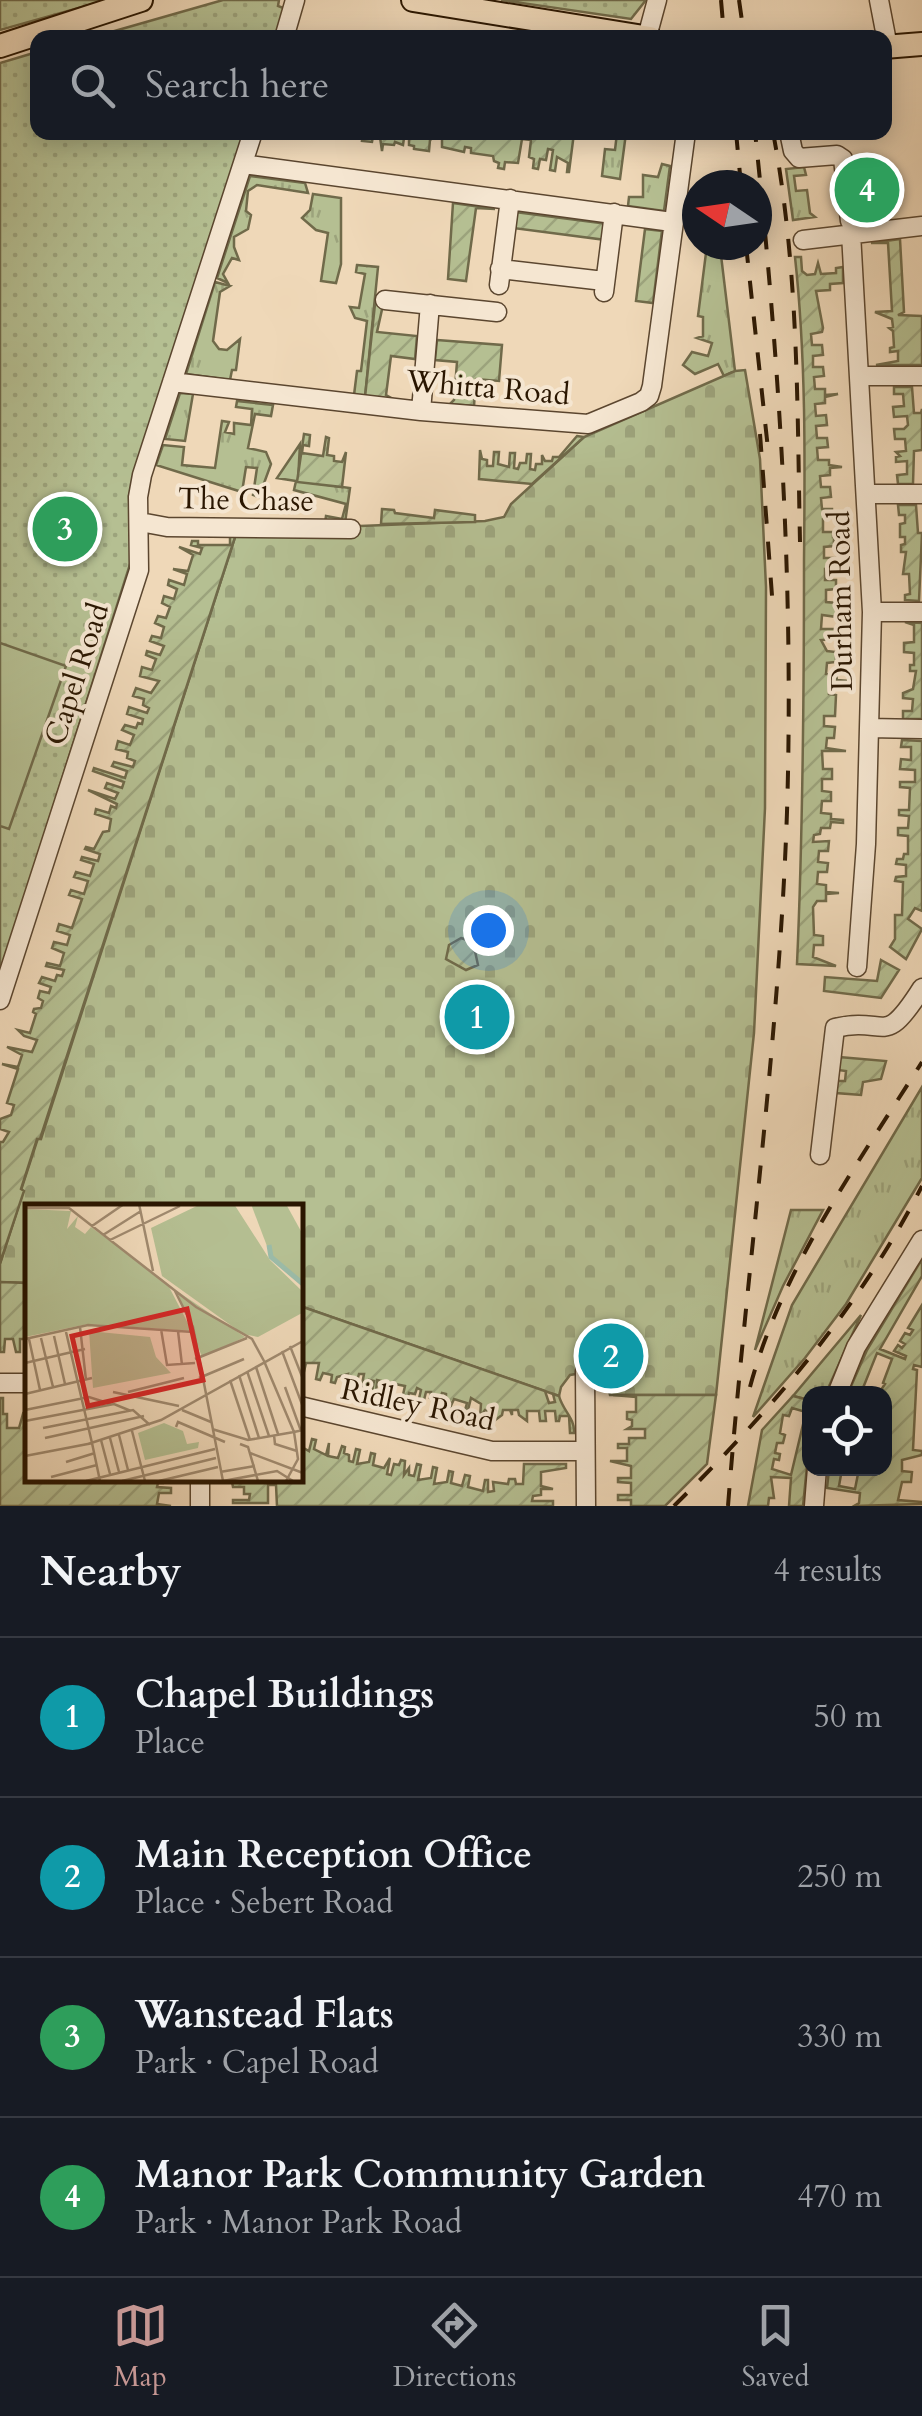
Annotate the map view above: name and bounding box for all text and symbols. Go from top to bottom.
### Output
search box [30,30,892,140]
icon: search [65,58,120,113]
text: Search here [145,59,329,111]
pin: 4 [834,152,900,228]
north arrow [682,170,772,260]
street label: Whitta Road [404,360,571,416]
street label: The Chase [178,478,314,522]
pin: 3 [32,492,98,566]
street label: Durham Road [819,510,863,692]
street label: Capel Road [35,598,119,750]
your location [463,905,514,956]
pin: 1 [444,980,510,1054]
inset map [25,1204,302,1481]
pin: 2 [578,1318,644,1394]
street label: Ridley Road [337,1369,499,1441]
map controls [802,1386,892,1476]
button: locate [802,1386,892,1476]
text: Nearby [40,1543,182,1600]
text: 4 results [774,1549,882,1593]
text: Chapel Buildings [135,1669,434,1721]
text: 1 [64,1695,81,1739]
text: 50 m [814,1695,882,1739]
text: Place [135,1721,205,1765]
text: Main Reception Office [135,1829,532,1881]
text: 2 [64,1855,81,1899]
text: 250 m [797,1855,882,1899]
text: Place · Sebert Road [135,1881,393,1925]
text: Wanstead Flats [135,1989,394,2041]
text: 3 [64,2015,81,2059]
text: 330 m [797,2015,882,2059]
text: Park · Capel Road [135,2041,379,2085]
text: Manor Park Community Garden [135,2149,705,2201]
text: 4 [64,2175,81,2219]
text: 470 m [797,2175,882,2219]
text: Park · Manor Park Road [135,2201,462,2245]
tab: Map [113,2298,168,2396]
tab: Directions [393,2298,516,2396]
tab: Saved [741,2298,809,2396]

